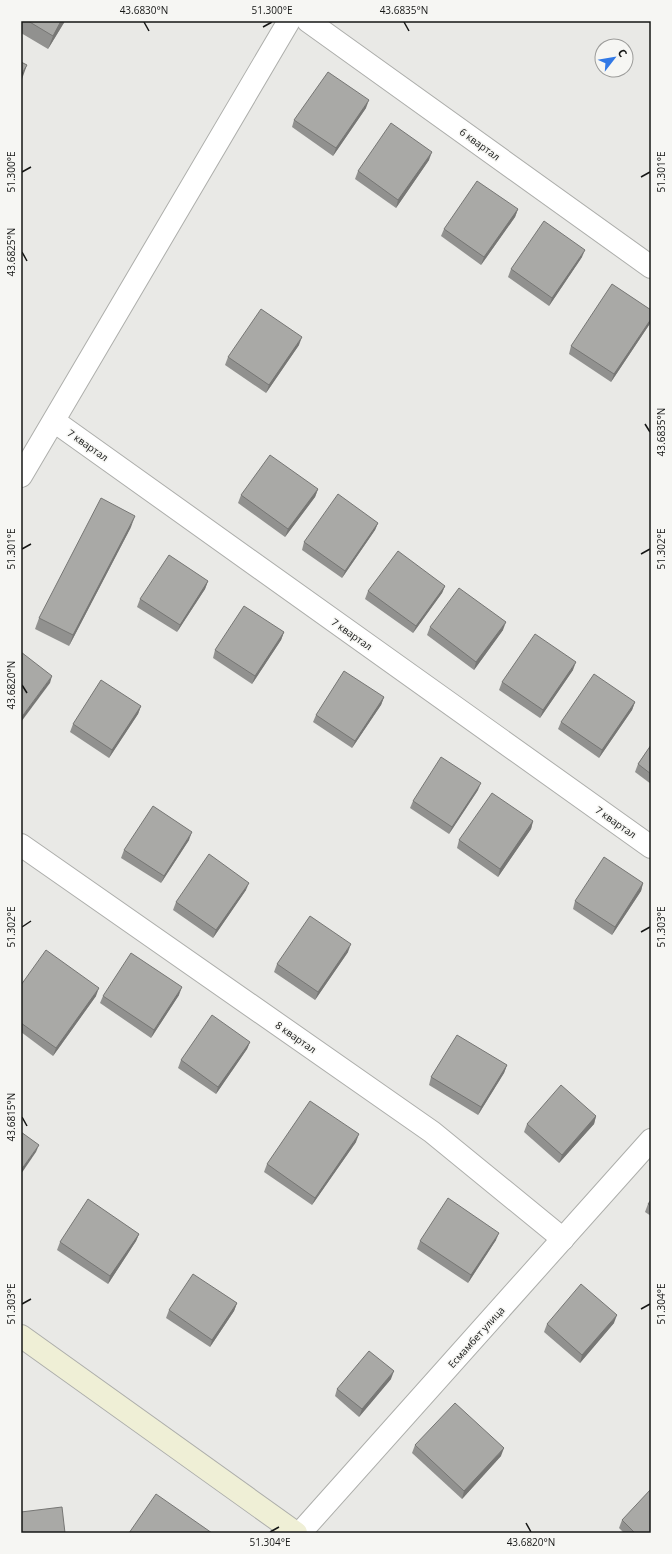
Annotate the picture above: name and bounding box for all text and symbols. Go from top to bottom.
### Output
text: 43.6830°N [120,3,168,17]
text: 51.300°E [251,3,293,17]
text: 43.6835°N [380,3,428,17]
north arrow [594,38,634,78]
text: С [615,46,631,59]
street label: 6 квартал [457,125,503,163]
text: 51.300°E [4,151,18,193]
text: 51.301°E [654,151,668,193]
text: 43.6825°N [4,228,18,276]
text: 43.6835°N [654,408,668,456]
street label: 7 квартал [65,426,111,464]
text: 51.301°E [4,528,18,570]
text: 51.302°E [654,528,668,570]
street label: 7 квартал [329,615,375,653]
text: 43.6820°N [4,661,18,709]
street label: 7 квартал [593,803,639,841]
text: 51.302°E [4,906,18,948]
text: 51.303°E [654,906,668,948]
street label: 8 квартал [273,1018,319,1056]
text: 43.6815°N [4,1093,18,1141]
text: 51.303°E [4,1283,18,1325]
text: 51.304°E [654,1283,668,1325]
street label: Есмамбет улица [445,1303,507,1371]
text: 51.304°E [249,1535,291,1549]
text: 43.6820°N [507,1535,555,1549]

